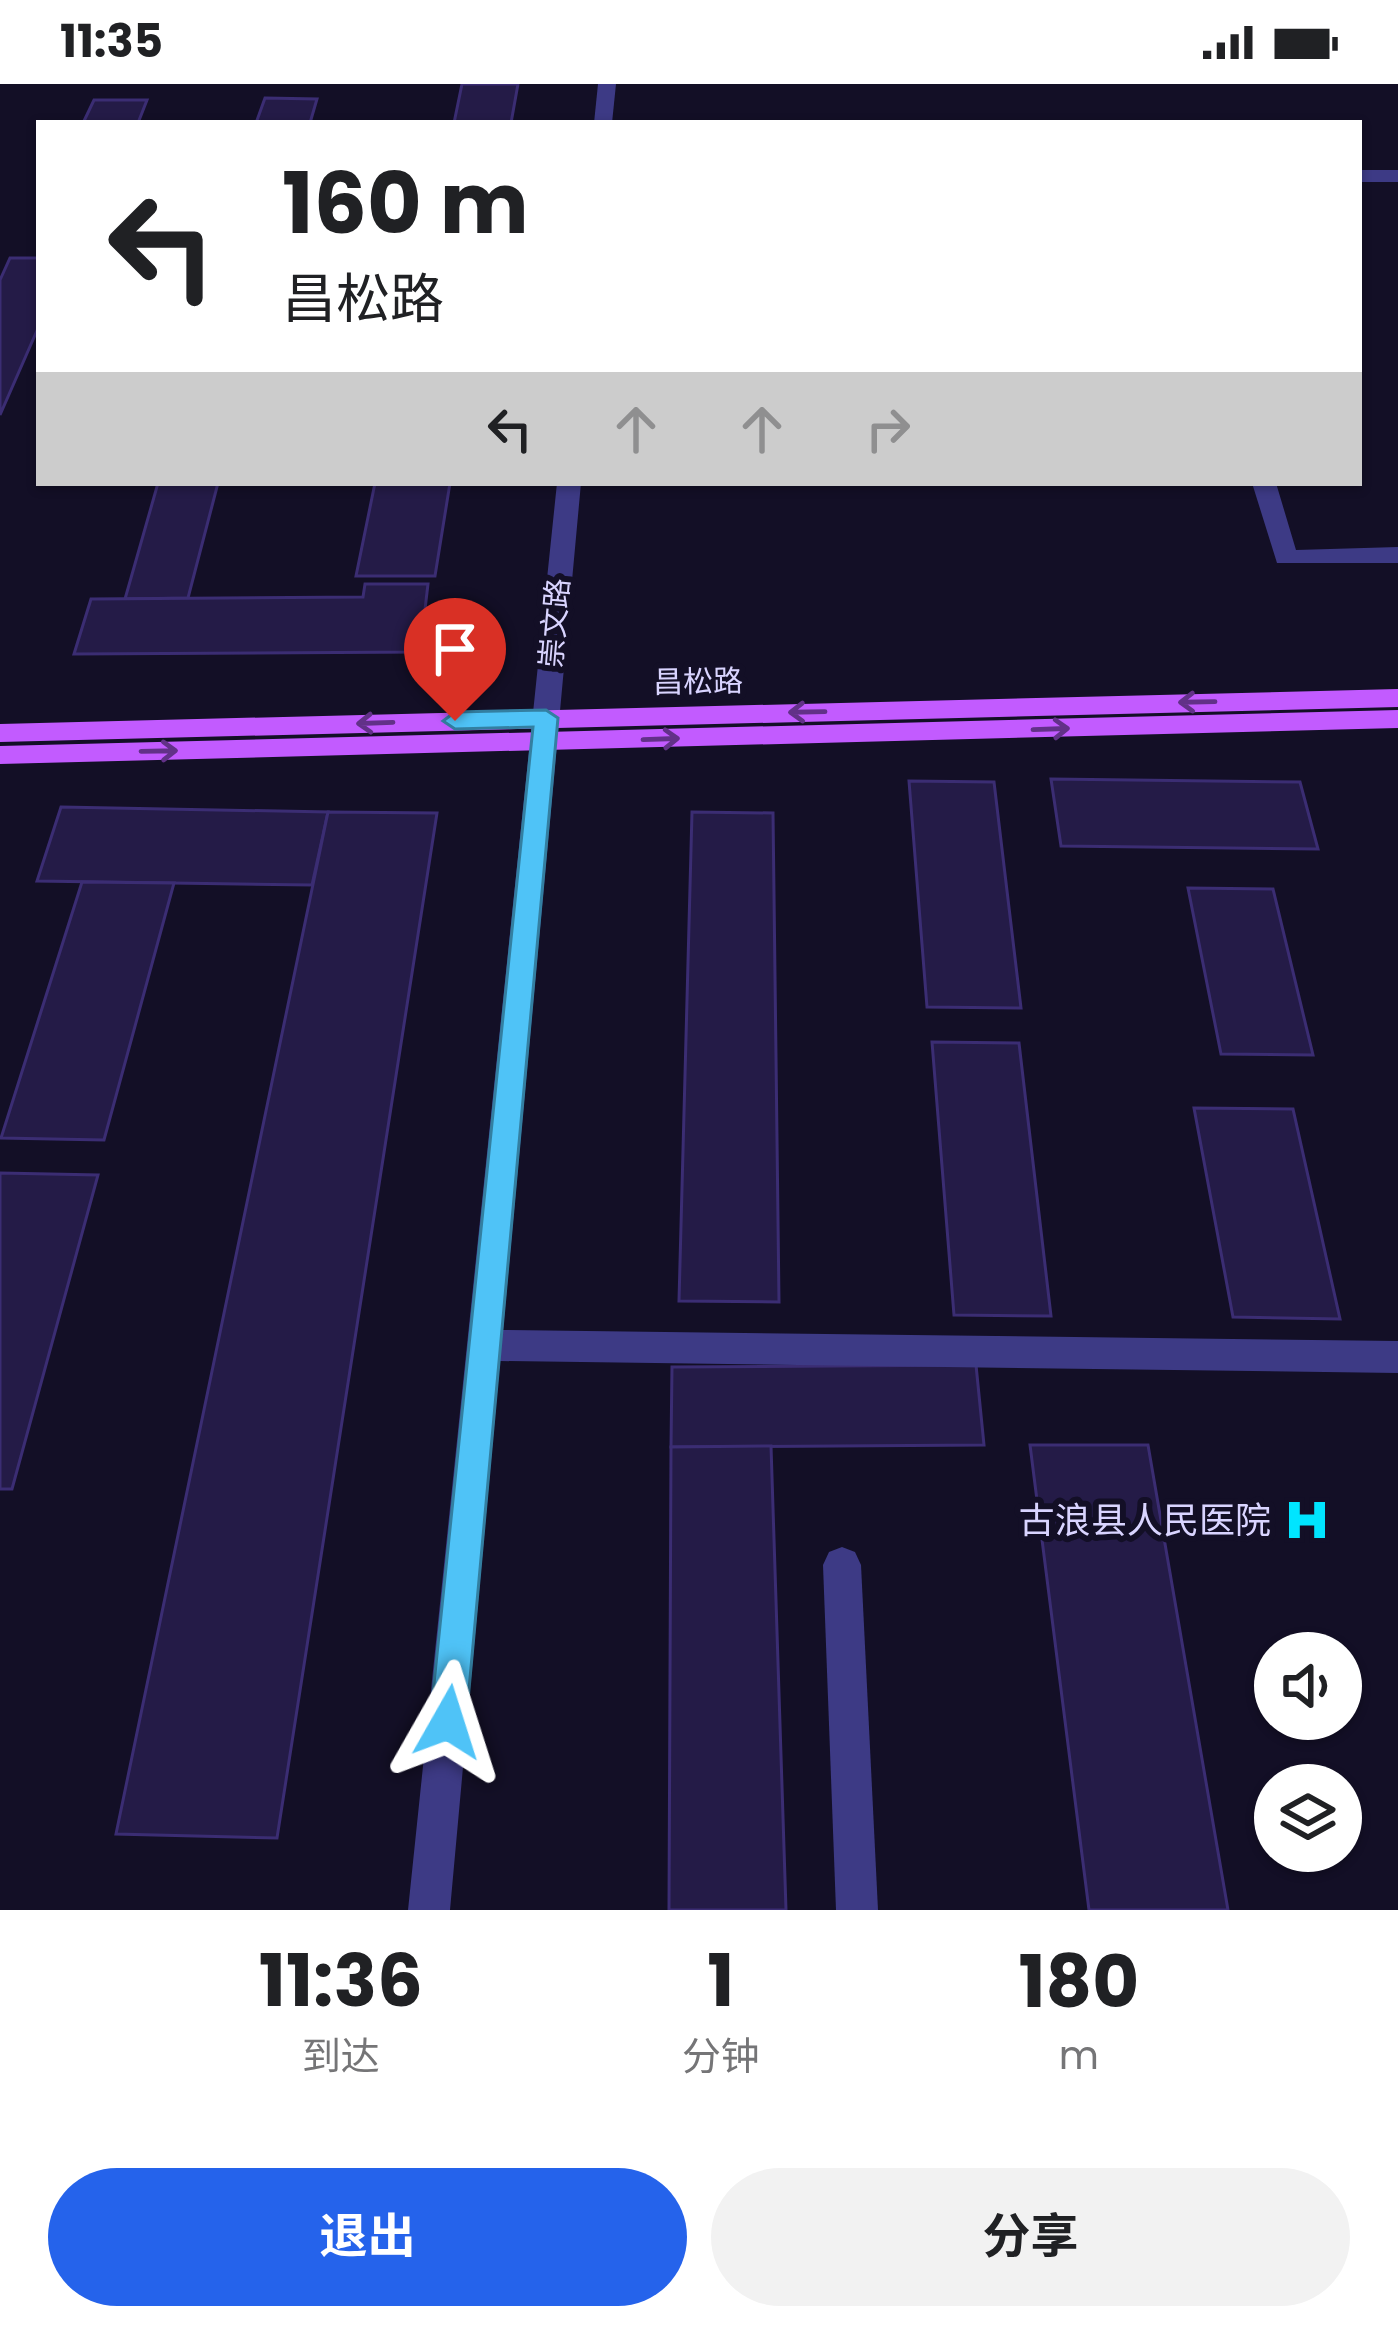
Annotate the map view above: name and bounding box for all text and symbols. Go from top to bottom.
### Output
text: 11:35 [60,10,163,73]
text: 160 m [282,145,529,262]
icon: left [84,168,240,324]
text: 昌松路 [282,261,444,337]
icon: left [477,396,543,462]
icon: ahead [603,396,669,462]
icon: ahead [729,396,795,462]
icon: right [855,396,921,462]
street label: 崇文路 [529,576,580,670]
pin [404,598,506,721]
icon: arrive [422,616,488,682]
street label: 昌松路 [653,659,743,704]
one-way arrow [1178,691,1217,714]
one-way arrow [788,700,827,723]
one-way arrow [356,711,395,734]
one-way arrow [1031,717,1070,740]
one-way arrow [641,727,680,750]
one-way arrow [139,740,178,763]
place label: 古浪县人民医院 [1019,1495,1271,1546]
hospital icon: 古浪县人民医院 [1282,1495,1332,1545]
map controls [1254,1632,1362,1872]
button: sound [1254,1632,1362,1740]
position arrow [385,1659,511,1785]
button: layers [1254,1764,1362,1872]
text: 11:36 [259,1930,423,2031]
text: 1 [707,1930,734,2031]
text: 180 [1018,1931,1139,2032]
text: m [1059,2028,1099,2083]
text: 到达 [302,2029,380,2084]
text: 分钟 [682,2029,760,2084]
button: 退出 [48,2168,687,2306]
button: 分享 [711,2168,1350,2306]

